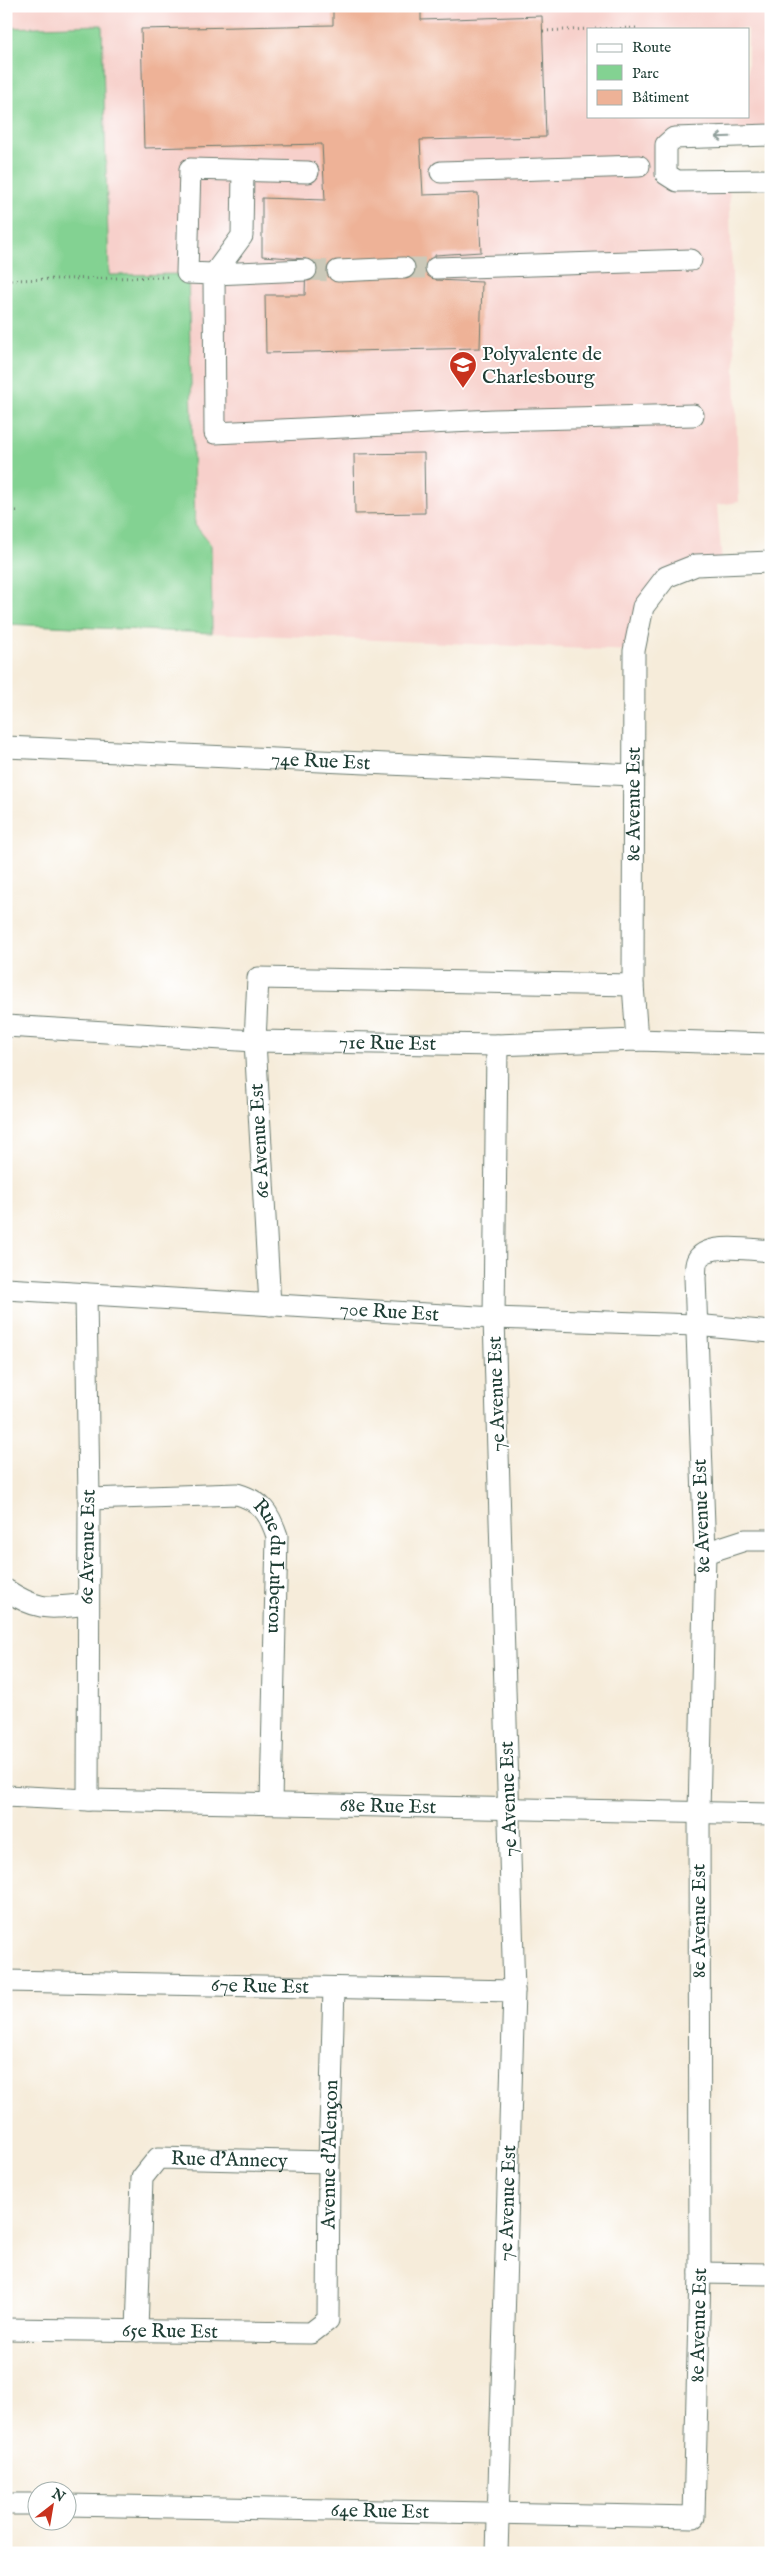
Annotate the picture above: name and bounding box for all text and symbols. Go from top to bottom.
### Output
legend [587,28,750,118]
text: Route [632,38,671,57]
text: Parc [632,64,659,83]
text: Bâtiment [632,88,689,107]
one-way arrow [715,132,731,141]
place label: Polyvalente de Charlesbourg [482,342,602,390]
school or university icon: Polyvalente de Charlesbourg [448,350,478,389]
street label: 74e Rue Est [270,746,371,776]
street label: 8e Avenue Est [621,747,646,862]
street label: 71e Rue Est [339,1030,436,1056]
street label: 6e Avenue Est [244,1083,275,1199]
street label: 70e Rue Est [339,1296,440,1327]
street label: 7e Avenue Est [482,1335,512,1452]
street label: 8e Avenue Est [688,1458,716,1574]
street label: 6e Avenue Est [74,1489,102,1605]
street label: Rue du Luberon [248,1493,290,1634]
street label: 7e Avenue Est [494,1740,524,1857]
street label: 68e Rue Est [339,1793,437,1820]
street label: 8e Avenue Est [687,1864,712,1978]
street label: 67e Rue Est [211,1973,309,1999]
street label: Avenue d'Alençon [316,2079,344,2230]
street label: 7e Avenue Est [493,2145,522,2262]
street label: Rue d'Annecy [171,2146,288,2174]
street label: 8e Avenue Est [685,2268,713,2383]
street label: 65e Rue Est [122,2318,218,2344]
north arrow [28,2482,78,2532]
text: N [47,2484,68,2507]
street label: 64e Rue Est [330,2498,430,2524]

